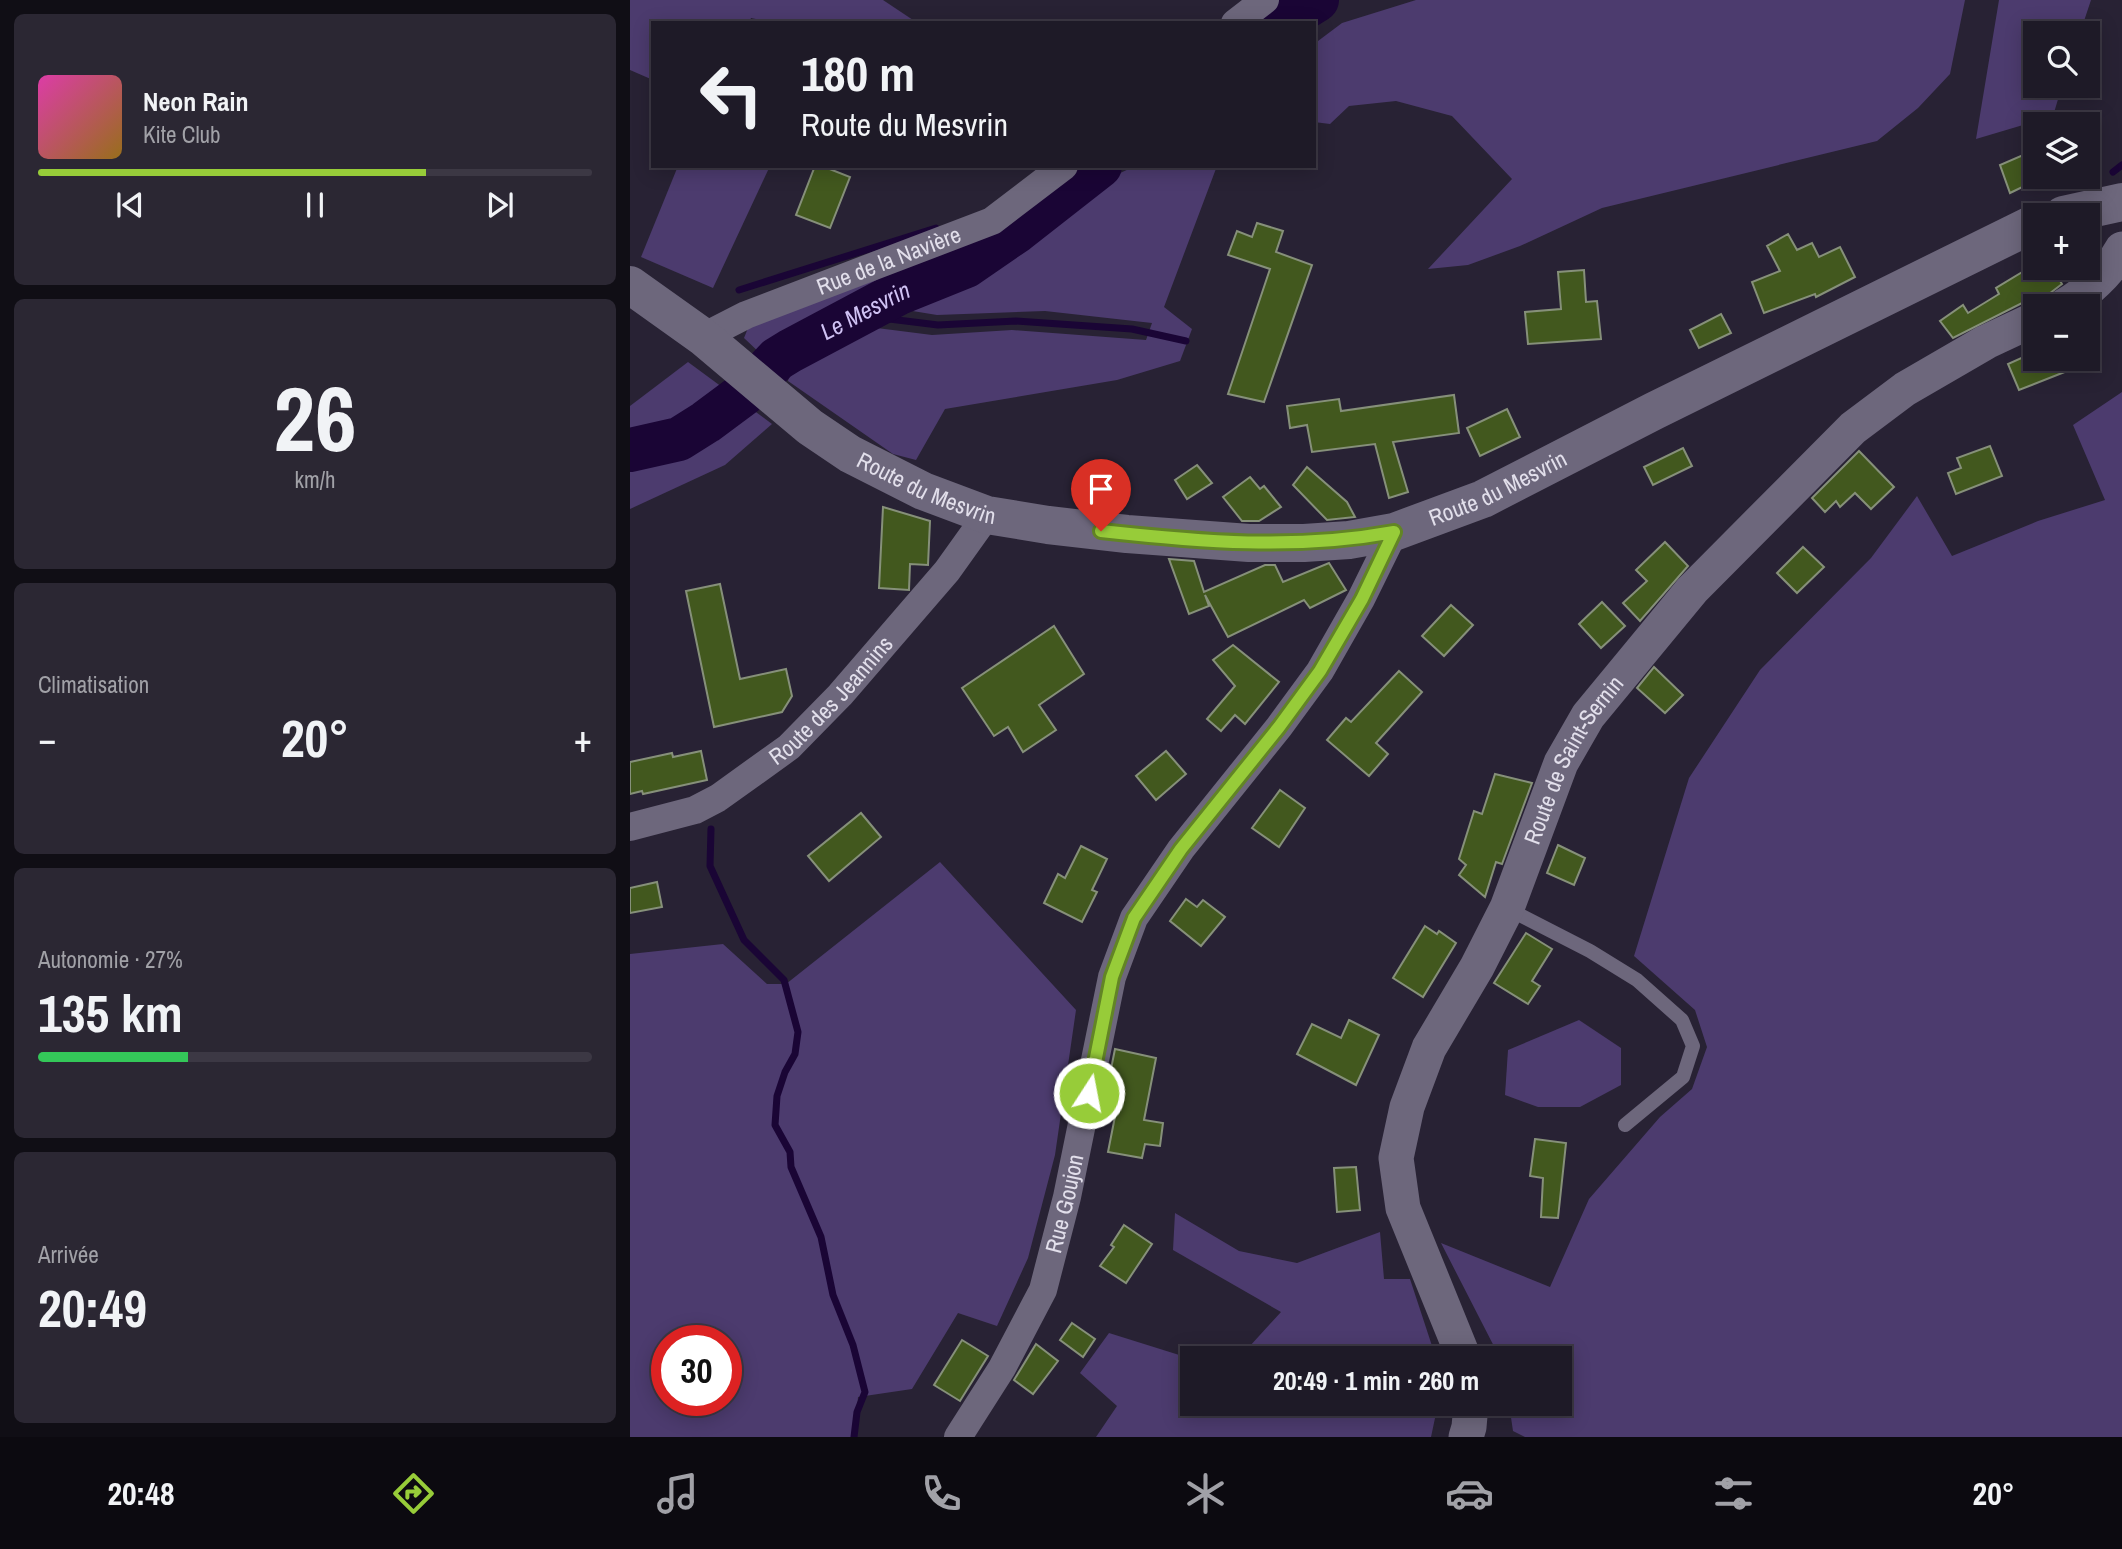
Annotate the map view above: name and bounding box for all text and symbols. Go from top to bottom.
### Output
map controls [2023,21,2100,371]
button: search [2023,21,2100,98]
text: 180 m [801,40,915,106]
icon: left [686,49,777,140]
text: Neon Rain [143,84,248,119]
text: Route du Mesvrin [801,103,1008,146]
button: layers [2023,112,2100,189]
text: Kite Club [143,119,221,150]
icon: previous [111,186,149,224]
icon: pause [296,186,334,224]
icon: next [481,186,519,224]
button: + [2023,203,2100,280]
street label: Rue de la Navière [812,218,965,302]
water label: Le Mesvrin [814,273,914,347]
button: − [2023,294,2100,371]
text: 26 [274,357,357,479]
street label: Route du Mesvrin [1424,443,1572,533]
street label: Route du Mesvrin [852,444,998,531]
pin [1071,459,1131,531]
text: km/h [295,464,335,495]
icon: arrive [1082,470,1120,508]
street label: Route des Jeannins [762,629,899,772]
text: Climatisation [38,669,149,700]
street label: Route de Saint-Sernin [1516,669,1630,848]
text: 20° [281,703,349,773]
text: − [38,713,56,764]
text: + [574,713,592,764]
text: Autonomie · 27% [38,944,183,975]
text: 135 km [38,978,183,1048]
position arrow [1052,1056,1126,1130]
street label: Rue Goujon [1037,1151,1090,1256]
text: Arrivée [38,1239,99,1270]
text: 20:49 [38,1273,147,1343]
speed limit sign: 30 [651,1325,742,1416]
text: 20:49 · 1 min · 260 m [1273,1363,1479,1398]
icon: directions [389,1469,438,1518]
icon: music [653,1469,702,1518]
icon: phone [917,1469,966,1518]
icon: climate [1181,1469,1230,1518]
icon: car [1445,1469,1494,1518]
icon: filters [1709,1469,1758,1518]
text: 20:48 [107,1472,175,1515]
text: 20° [1973,1472,2015,1515]

